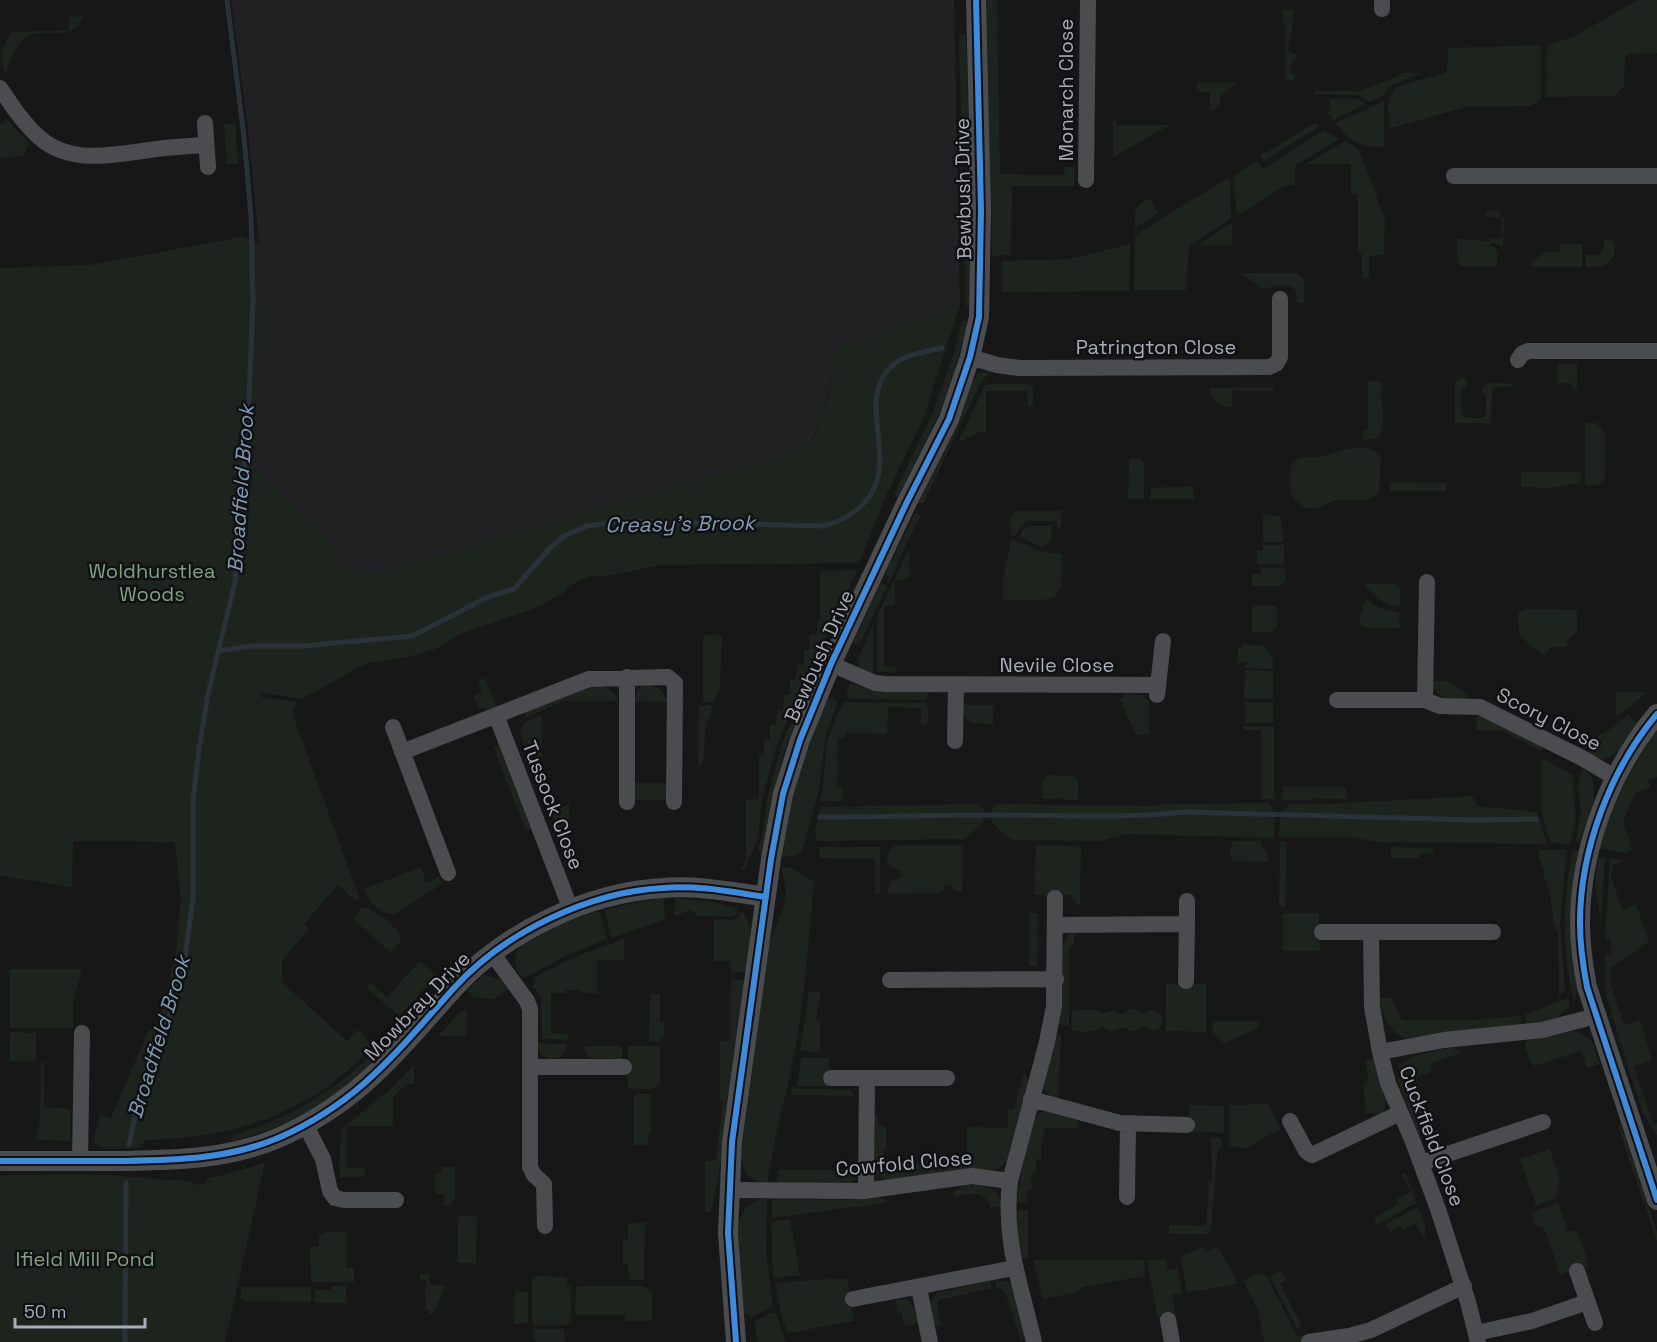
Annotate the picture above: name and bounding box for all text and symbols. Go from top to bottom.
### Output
street label: Monarch Close [1053,19,1079,161]
street label: Bewbush Drive [949,118,977,260]
street label: Patrington Close [1076,334,1236,360]
water label: Broadfield Brook [221,401,260,574]
water label: Creasy's Brook [605,509,758,538]
park label: Woldhurstlea Woods [89,558,215,607]
street label: Bewbush Drive [778,586,860,726]
street label: Nevile Close [1000,652,1114,678]
street label: Scory Close [1492,682,1606,756]
street label: Tussock Close [516,737,590,873]
street label: Mowbray Drive [358,946,476,1066]
water label: Broadfield Brook [121,950,197,1122]
street label: Cuckfield Close [1393,1062,1471,1210]
street label: Cowfold Close [835,1144,973,1182]
park label: Ifield Mill Pond [15,1246,155,1272]
scale bar [15,1291,146,1329]
text: 50 m [24,1300,66,1323]

